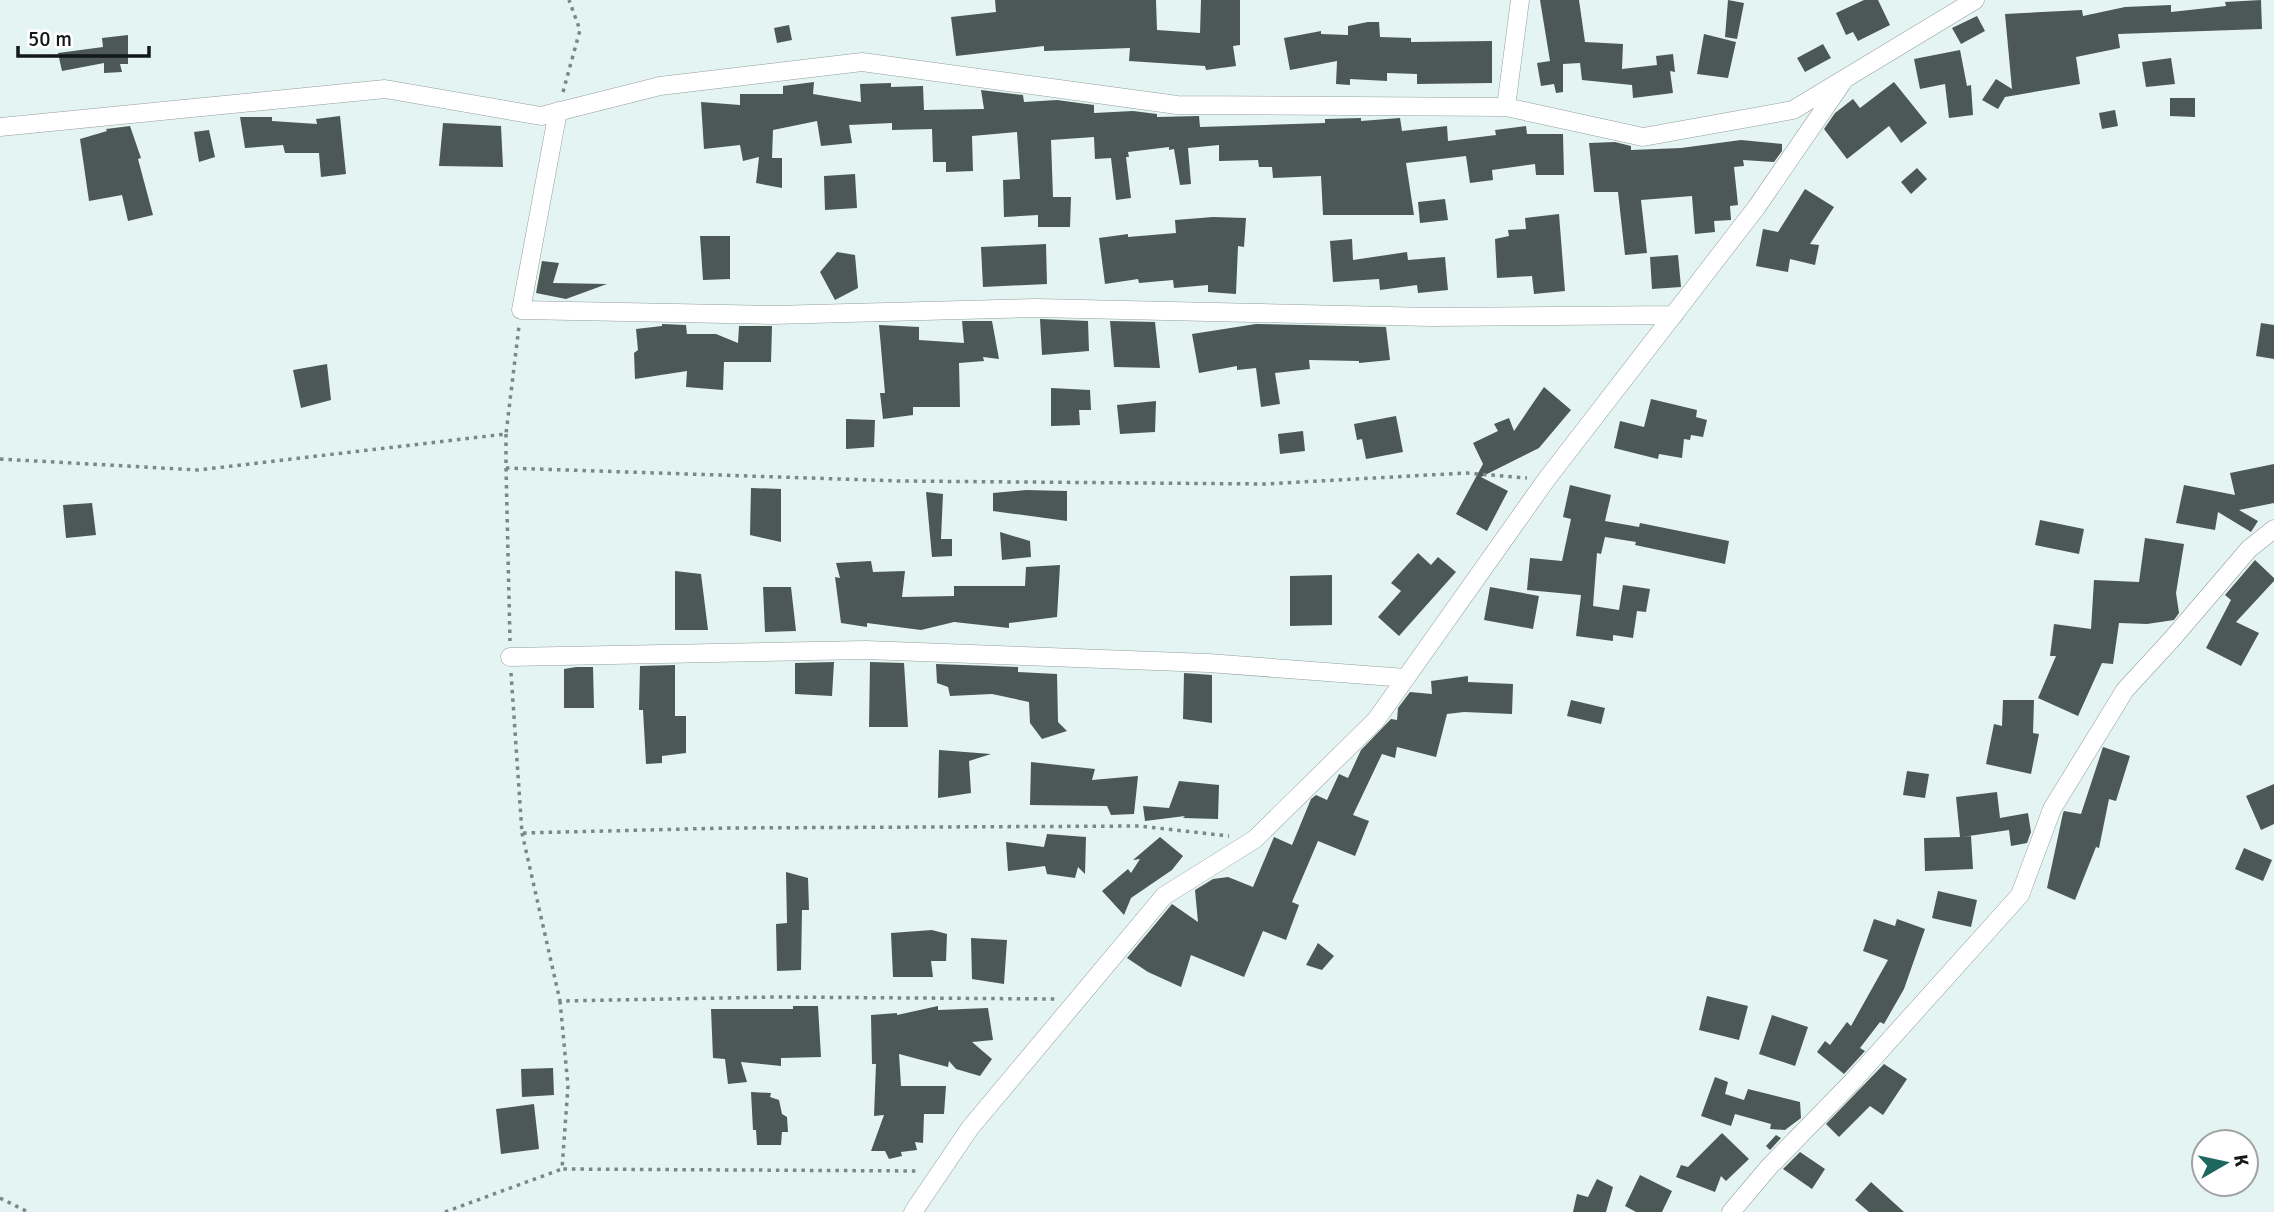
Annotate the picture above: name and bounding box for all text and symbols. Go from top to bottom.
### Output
scale bar [18,14,149,58]
text: 50 m [28,26,72,52]
north arrow [2190,1128,2260,1198]
text: K [2228,1153,2254,1168]

